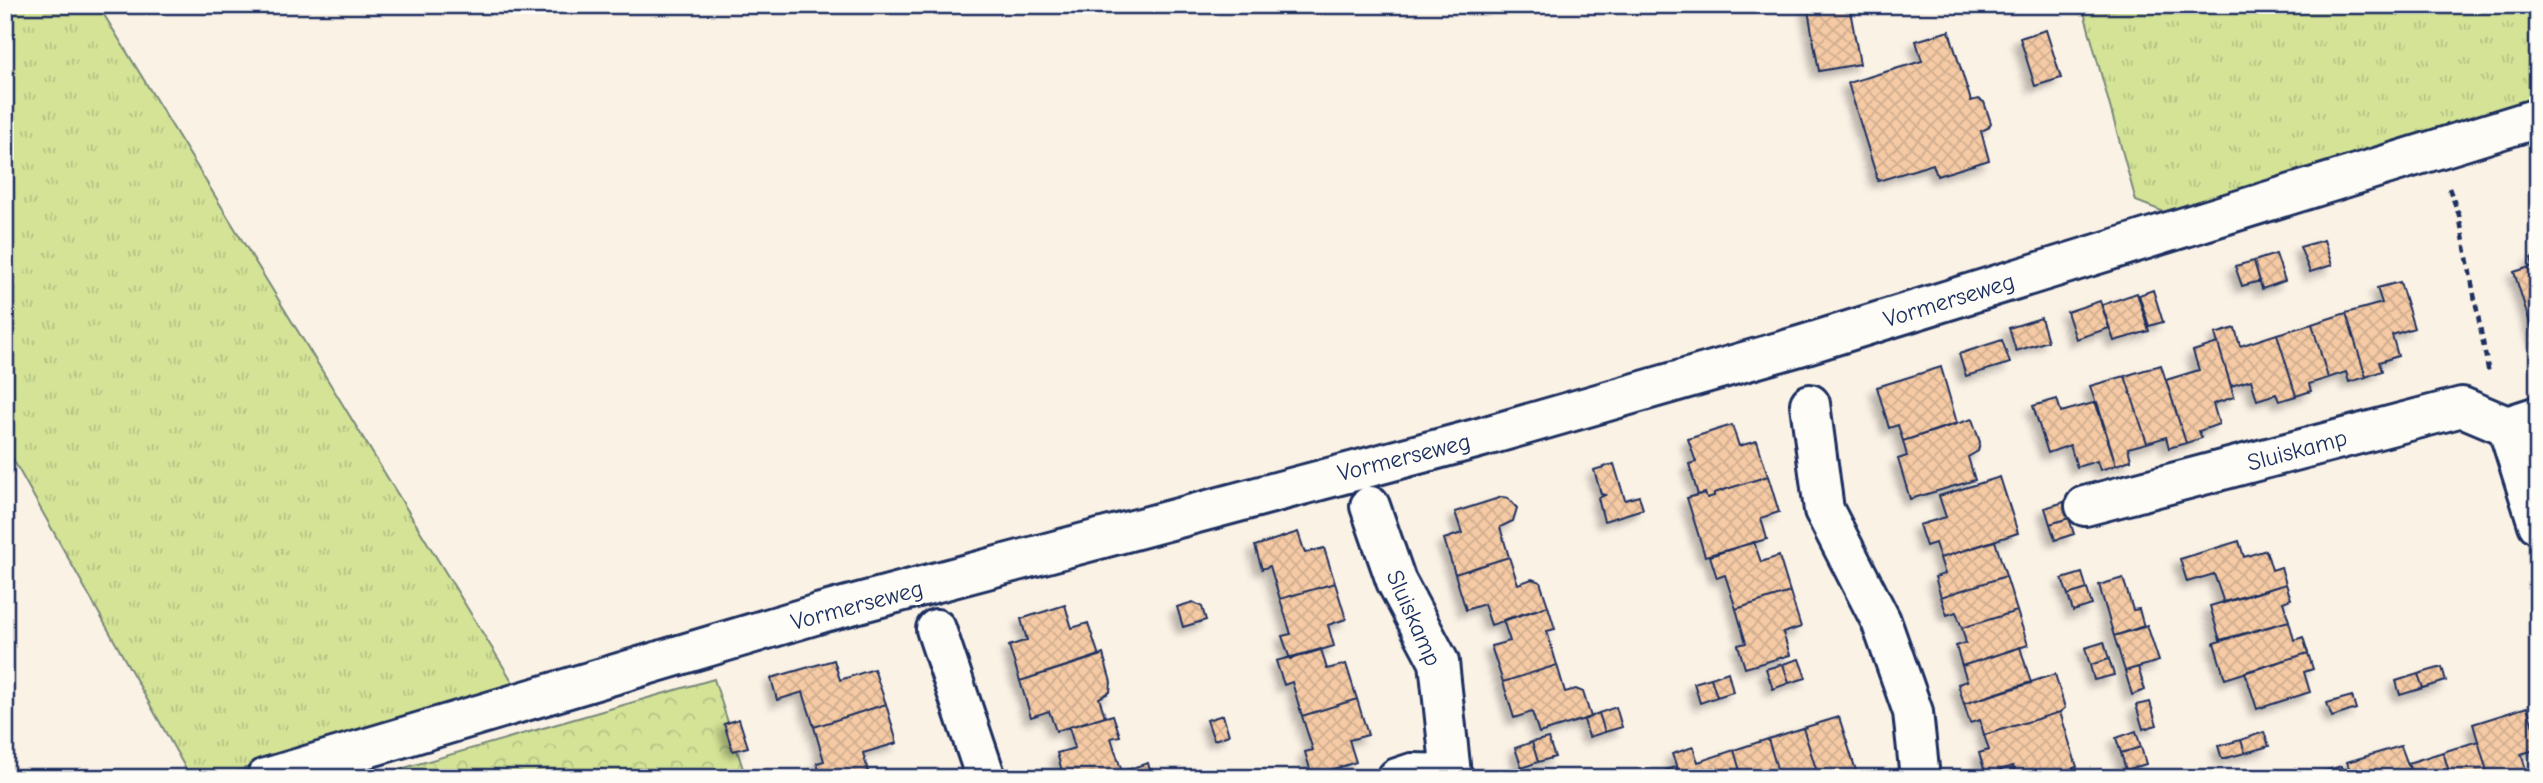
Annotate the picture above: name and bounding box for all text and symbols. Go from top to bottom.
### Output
street label: Vormerseweg [1880,267,2018,333]
street label: Sluiskamp [2244,423,2350,477]
street label: Vormerseweg [1335,427,1473,487]
street label: Sluiskamp [1380,566,1448,670]
street label: Vormerseweg [788,574,926,636]

